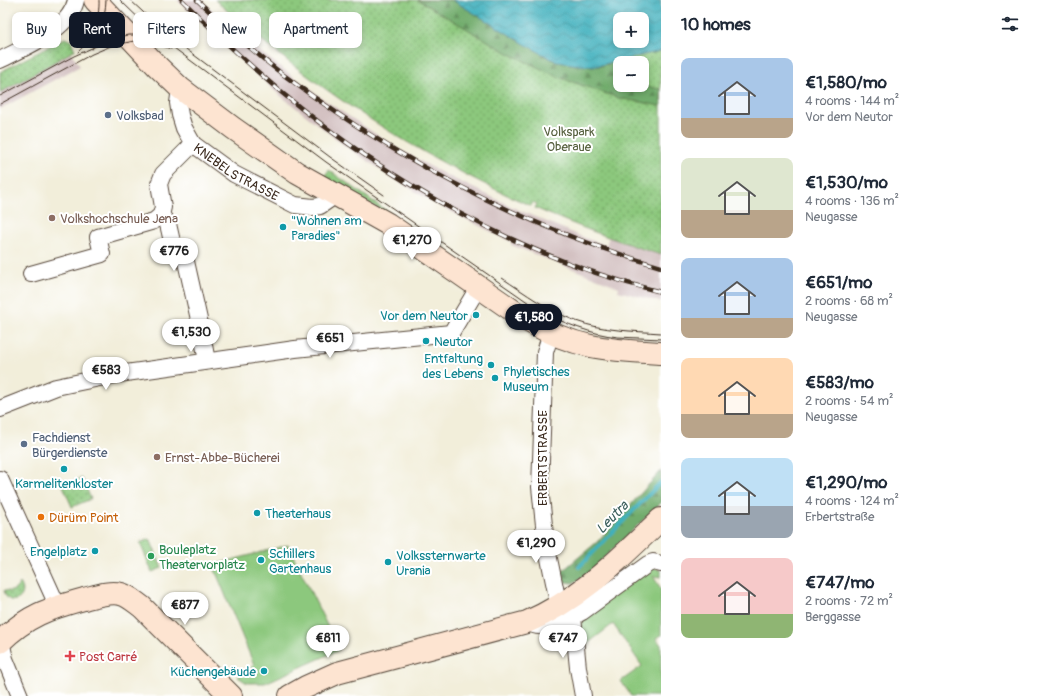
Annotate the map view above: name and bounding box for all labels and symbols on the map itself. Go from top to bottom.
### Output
place label: Volksbad [116,108,164,124]
marker: Volksbad [103,110,113,120]
park label: Volkspark Oberaue [543,124,595,155]
street label: KNEBELSTRASSE [190,140,282,205]
place label: Volkshochschule Jena [60,211,178,227]
marker: Volkshochschule Jena [47,213,57,223]
place label: "Wohnen am Paradies" [291,213,362,244]
marker: "Wohnen am Paradies" [278,222,288,232]
pin: €1,270 [379,227,445,261]
pin: €776 [150,238,198,272]
pin: €1,580 [501,304,567,338]
place label: Vor dem Neutor [380,308,468,324]
marker: Vor dem Neutor [471,310,481,320]
pin: €1,530 [158,319,224,353]
pin: €651 [306,325,354,359]
place label: Neutor [434,334,473,350]
marker: Neutor [421,336,431,346]
place label: Entfaltung des Lebens [422,351,483,382]
pin: €583 [82,357,130,391]
marker: Entfaltung des Lebens [486,360,496,370]
place label: Phyletisches Museum [503,364,570,395]
marker: Phyletisches Museum [490,373,500,383]
street label: ERBERTSTRASSE [535,410,551,506]
place label: Fachdienst Bürgerdienste [32,430,108,461]
marker: Fachdienst Bürgerdienste [19,439,29,449]
place label: Ernst-Abbe-Bücherei [165,450,280,466]
marker: Ernst-Abbe-Bücherei [152,452,162,462]
marker: Karmelitenkloster [59,464,69,474]
place label: Karmelitenkloster [15,476,113,492]
water label: Leutra [593,496,633,537]
place label: Theaterhaus [265,506,331,522]
marker: Theaterhaus [252,508,262,518]
place label: Dürüm Point [49,510,119,526]
marker: Dürüm Point [36,512,46,522]
pin: €1,290 [503,530,569,564]
place label: Bouleplatz Theatervorplatz [159,542,245,573]
place label: Engelplatz [30,544,87,560]
marker: Engelplatz [90,546,100,556]
place label: Schillers Gartenhaus [269,546,331,577]
place label: Volkssternwarte Urania [396,548,486,579]
marker: Bouleplatz Theatervorplatz [146,551,156,561]
marker: Schillers Gartenhaus [256,555,266,565]
marker: Volkssternwarte Urania [383,557,393,567]
pin: €877 [161,592,209,626]
pin: €811 [304,625,352,659]
pin: €747 [539,625,587,659]
place label: Post Carré [79,649,137,665]
marker: Post Carré [64,650,76,662]
place label: Küchengebäude [170,664,257,680]
marker: Küchengebäude [259,666,269,676]

